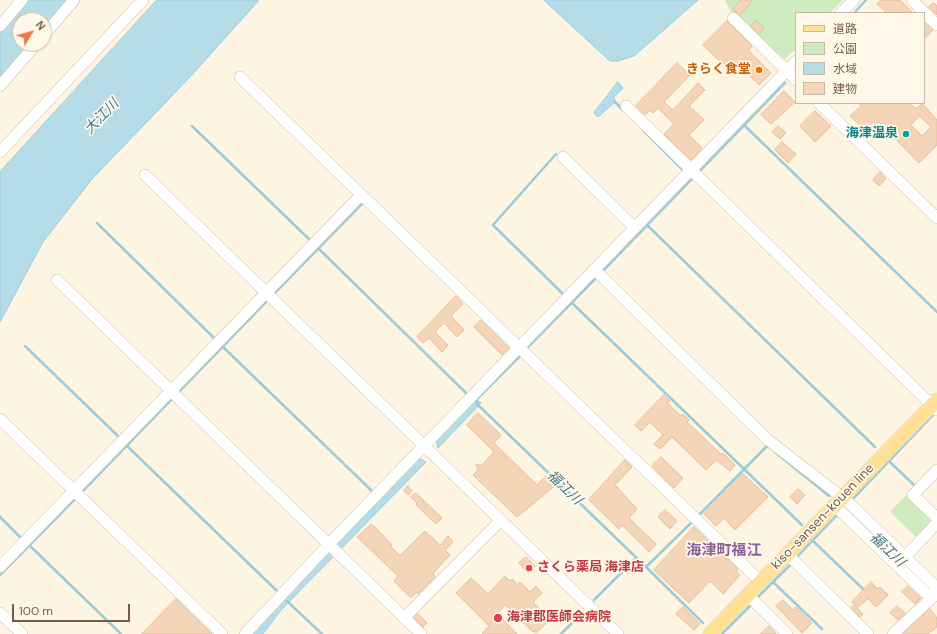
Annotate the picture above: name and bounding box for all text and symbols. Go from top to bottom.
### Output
north arrow [12,12,52,52]
legend [795,12,925,104]
text: N [33,18,49,33]
text: 道路 [833,21,857,37]
text: 公園 [833,41,857,57]
text: 水域 [833,61,857,77]
place label: きらく食堂 [686,62,751,78]
marker: きらく食堂 [754,65,764,75]
text: 建物 [833,81,857,97]
water label: 大江川 [81,96,123,138]
place label: 海津温泉 [846,126,898,142]
marker: 海津温泉 [901,129,911,139]
street label: kiso-sansen-kouen line [768,461,878,573]
water label: 福江川 [543,467,585,509]
water label: 福江川 [866,529,908,571]
district label: 海津町福江 [687,542,761,560]
place label: さくら薬局 海津店 [537,560,644,576]
marker: さくら薬局 海津店 [524,563,534,573]
scale bar [14,596,132,622]
text: 100 m [19,603,53,619]
place label: 海津郡医師会病院 [507,610,611,626]
marker: 海津郡医師会病院 [492,612,504,624]

